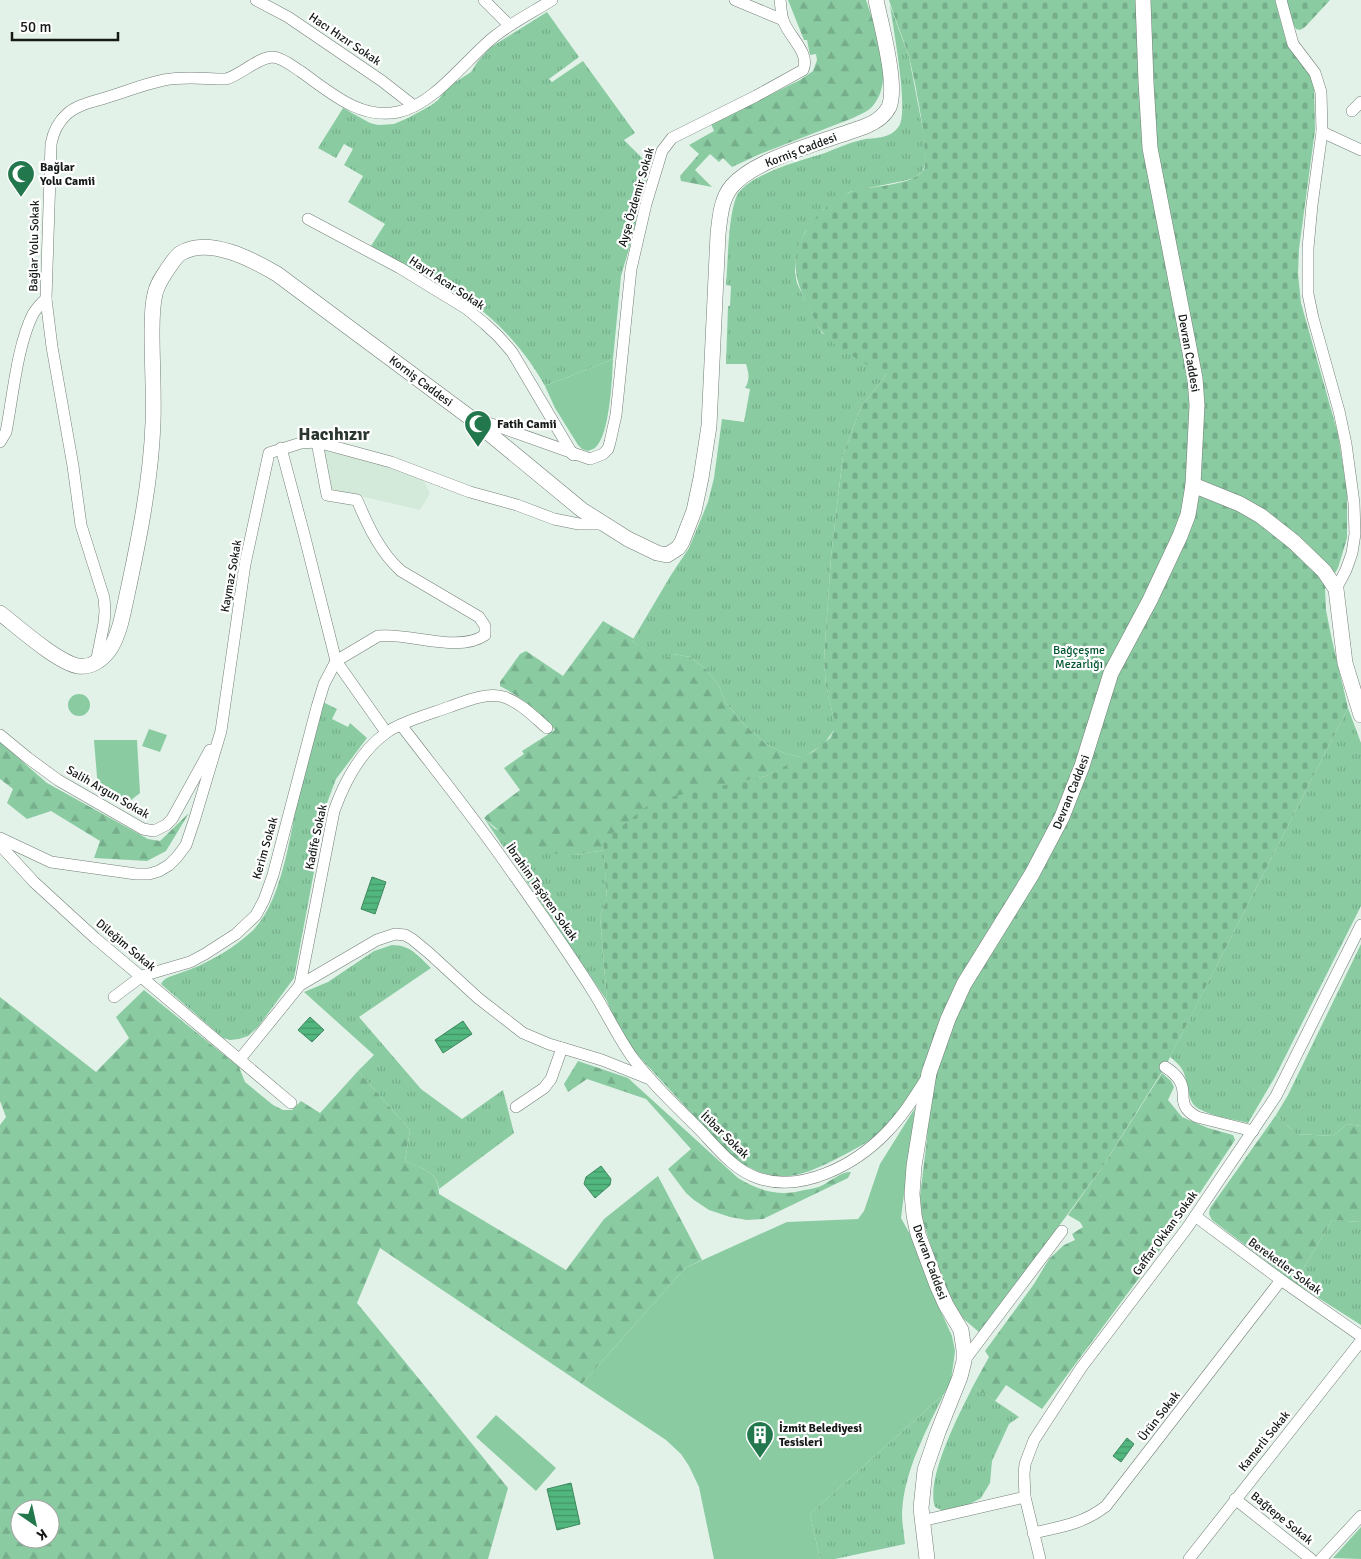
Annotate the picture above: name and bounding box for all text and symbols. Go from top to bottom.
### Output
scale bar [12,10,119,42]
street label: Hacı Hızır Sokak [306,10,384,69]
text: 50 m [20,18,51,36]
street label: Korniş Caddesi [763,130,839,171]
street label: Ayşe Özdemir Sokak [615,146,658,249]
mosque icon: Bağlar Yolu Camii [6,159,36,198]
place label: Bağlar Yolu Camii [39,160,95,189]
street label: Bağlar Yolu Sokak [26,200,43,292]
street label: Hayri Acar Sokak [406,253,487,313]
street label: Devran Caddesi [1174,313,1203,393]
street label: Korniş Caddesi [386,353,455,410]
mosque icon: Fatih Camii [463,409,493,448]
place label: Fatih Camii [497,417,557,432]
district label: Hacıhızır [298,423,371,445]
street label: Kaymaz Sokak [218,539,245,614]
park label: Bağçeşme Mezarlığı [1053,643,1105,672]
street label: Devran Caddesi [1050,753,1093,832]
street label: Salih Argun Sokak [64,763,152,822]
street label: Kadife Sokak [302,803,331,871]
street label: Kerim Sokak [249,815,282,881]
street label: İbrahim Taşören Sokak [502,841,581,944]
street label: Dileğim Sokak [93,916,159,975]
street label: İtibar Sokak [697,1109,752,1162]
street label: Gaffar Okkan Sokak [1130,1188,1201,1279]
street label: Devran Caddesi [909,1222,950,1302]
street label: Bereketler Sokak [1245,1235,1324,1298]
street label: Ürün Sokak [1135,1388,1184,1444]
street label: Kamerli Sokak [1235,1408,1293,1475]
building icon: İzmit Belediyesi Tesisleri [745,1420,775,1459]
place label: İzmit Belediyesi Tesisleri [779,1421,862,1450]
street label: Bağtepe Sokak [1248,1489,1316,1548]
north arrow [10,1499,60,1549]
text: K [33,1525,50,1544]

